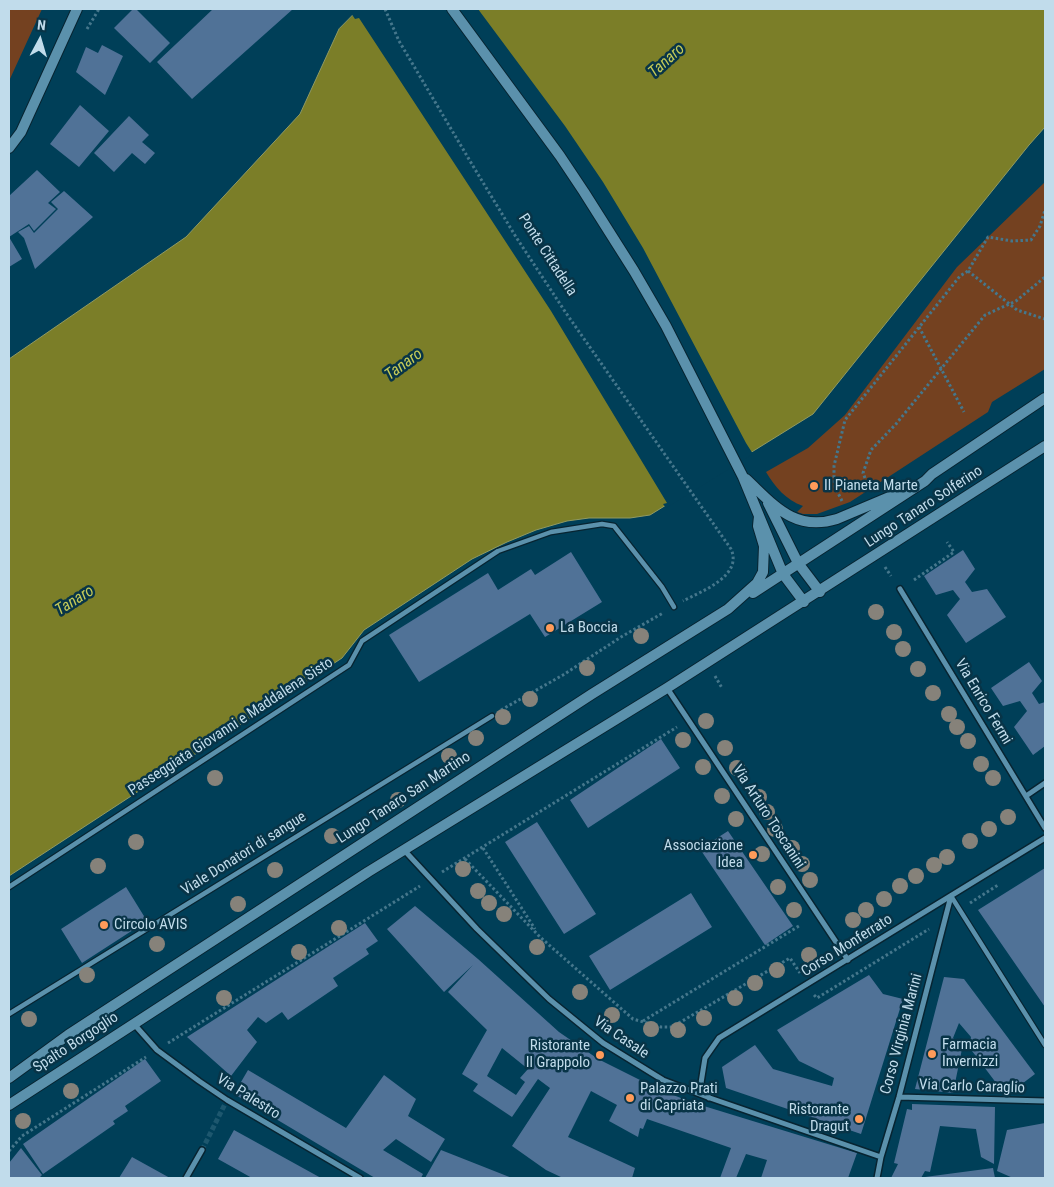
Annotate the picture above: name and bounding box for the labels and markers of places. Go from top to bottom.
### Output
place label: Il Pianeta Marte [824,477,918,495]
marker: Il Pianeta Marte [808,480,820,492]
place label: La Boccia [560,619,618,637]
marker: La Boccia [544,622,556,634]
place label: Associazione Idea [664,837,743,872]
marker: Associazione Idea [747,849,759,861]
place label: Circolo AVIS [114,916,187,934]
marker: Circolo AVIS [98,919,110,931]
place label: Farmacia Invernizzi [942,1036,998,1071]
place label: Ristorante Il Grappolo [526,1037,590,1072]
marker: Farmacia Invernizzi [926,1048,938,1060]
marker: Ristorante Il Grappolo [594,1049,606,1061]
place label: Palazzo Prati di Capriata [640,1080,718,1115]
marker: Palazzo Prati di Capriata [624,1092,636,1104]
place label: Ristorante Dragut [789,1101,849,1136]
marker: Ristorante Dragut [853,1113,865,1125]

